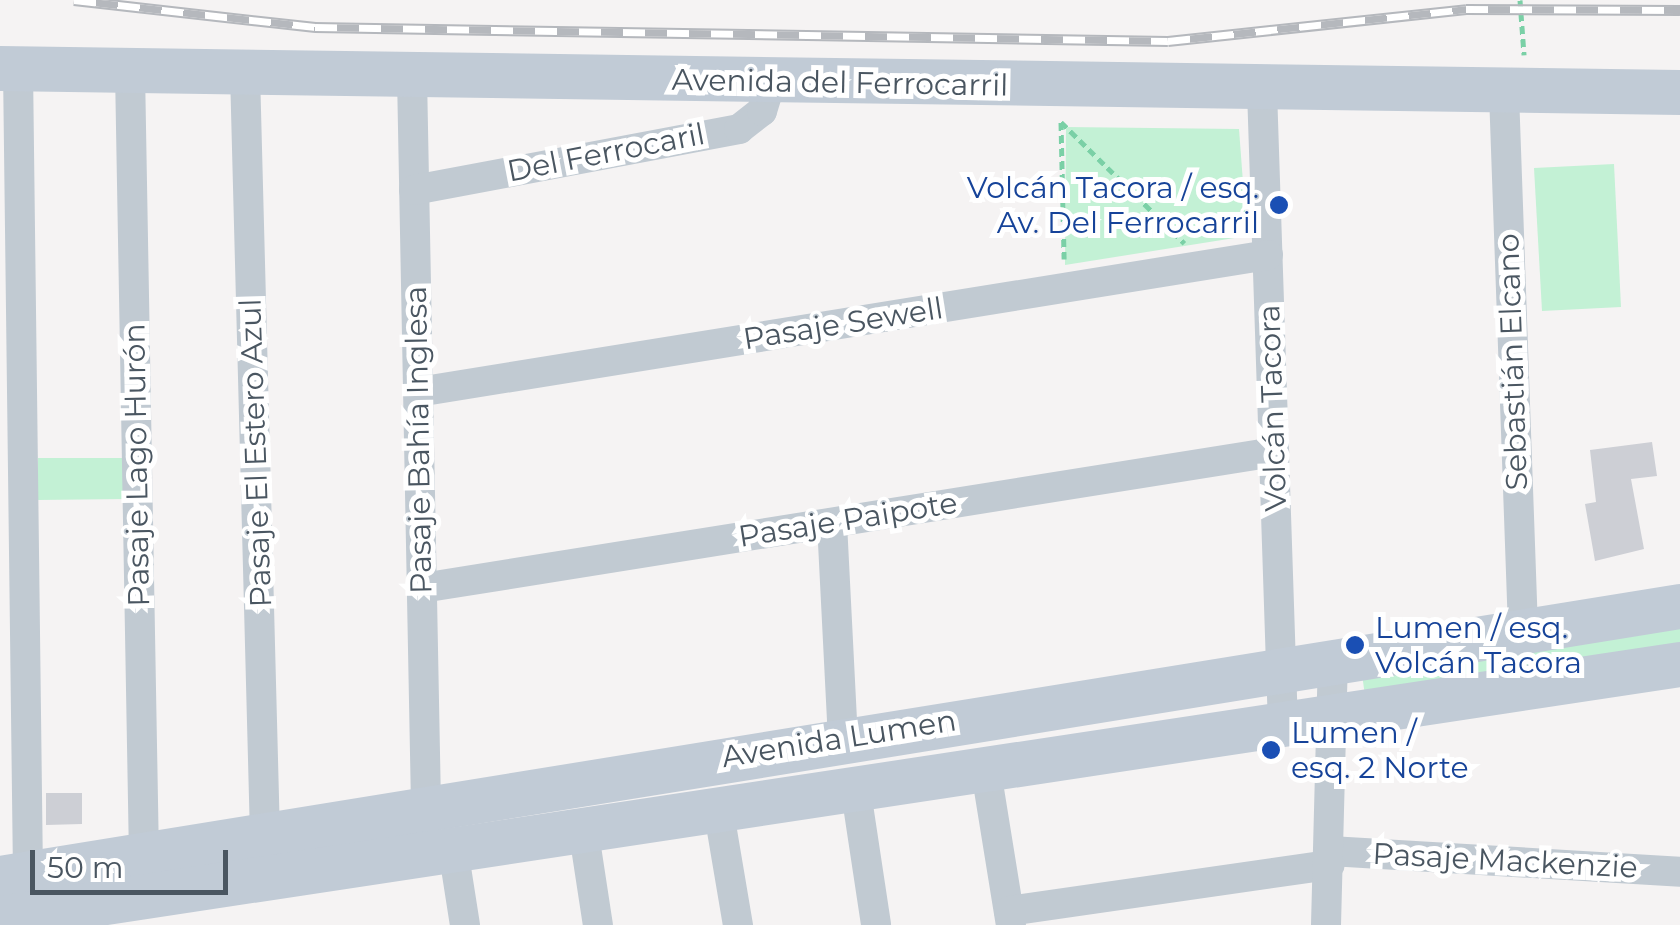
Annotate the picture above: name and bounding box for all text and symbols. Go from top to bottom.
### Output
street label: Avenida del Ferrocarril [671,62,1009,104]
street label: Del Ferrocaril [504,116,708,190]
place label: Volcán Tacora / esq. Av. Del Ferrocarril [967,170,1259,240]
marker: Volcán Tacora / esq. Av. Del Ferrocarril [1268,194,1290,216]
street label: Sebastián Elcano [1491,233,1535,491]
street label: Pasaje Bahía Inglesa [398,286,440,594]
street label: Pasaje Sewell [741,290,945,358]
street label: Pasaje El Estero Azul [233,298,279,608]
street label: Volcán Tacora [1251,304,1295,512]
street label: Pasaje Lago Hurón [117,323,157,607]
street label: Pasaje Paipote [736,485,960,555]
place label: Lumen / esq. Volcán Tacora [1375,610,1582,680]
marker: Lumen / esq. Volcán Tacora [1344,634,1366,656]
street label: Avenida Lumen [719,703,959,775]
place label: Lumen / esq. 2 Norte [1291,715,1469,786]
marker: Lumen / esq. 2 Norte [1260,739,1282,761]
scale bar [35,830,232,892]
street label: Pasaje Mackenzie [1371,836,1639,886]
text: 50 m [47,849,124,886]

